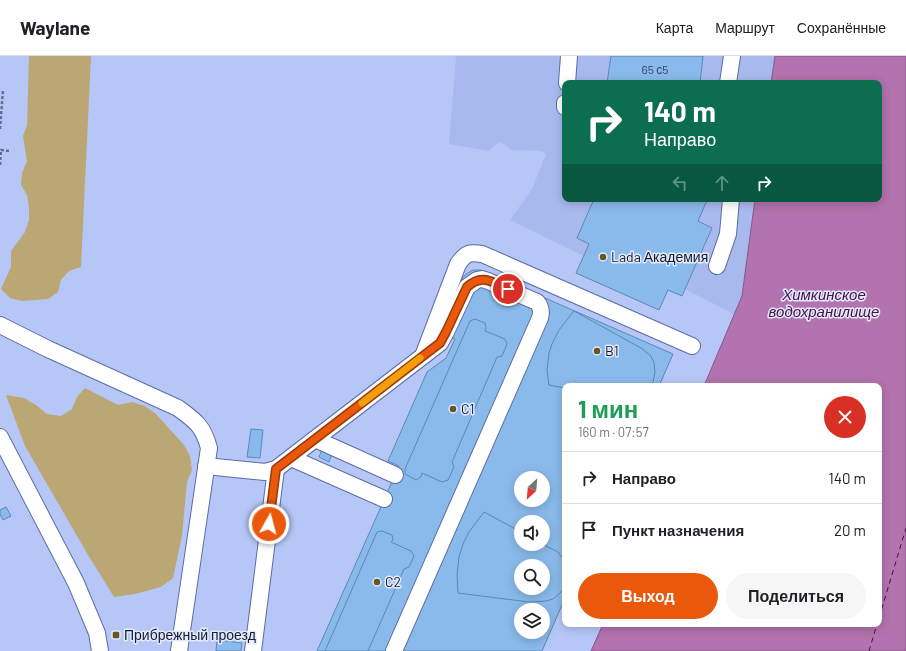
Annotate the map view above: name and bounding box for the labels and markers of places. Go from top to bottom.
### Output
place label: Lada Академия [611,248,708,265]
marker: Lada Академия [598,252,608,262]
pin [491,272,525,306]
place label: B1 [605,342,619,359]
marker: B1 [592,346,602,356]
place label: C1 [461,400,474,417]
marker: C1 [448,404,458,414]
place label: C2 [385,573,401,590]
marker: C2 [372,577,382,587]
place label: Прибрежный проезд [124,626,256,643]
marker: Прибрежный проезд [111,630,121,640]

